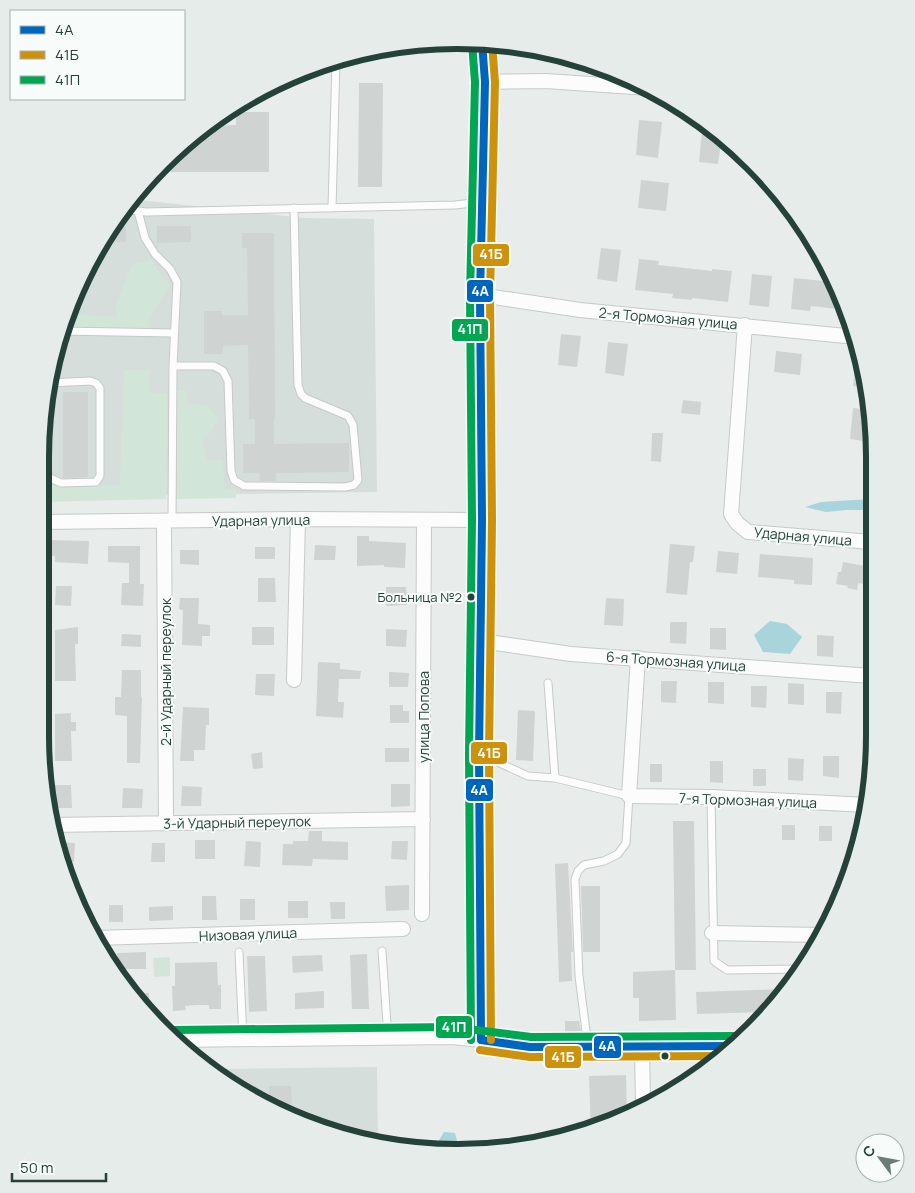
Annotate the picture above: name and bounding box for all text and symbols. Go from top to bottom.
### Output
legend [10,10,185,100]
text: 4А [55,19,74,40]
text: 41Б [55,44,79,65]
text: 41П [55,69,80,90]
line badge: 41Б [472,243,510,267]
text: 41Б [479,244,503,263]
line badge: 4А [466,279,494,303]
text: 4А [471,281,489,300]
street label: 2-я Тормозная улица [598,302,738,334]
line badge: 41П [451,318,489,342]
text: 41П [458,319,482,338]
street label: Ударная улица [212,510,310,530]
street label: Ударная улица [753,522,853,550]
place label: Больница №2 [377,588,462,606]
marker: Больница №2 [466,592,476,602]
street label: 2-й Ударный переулок [156,597,175,746]
street label: 6-я Тормозная улица [606,647,746,675]
street label: улица Попова [414,671,433,763]
line badge: 41Б [470,741,508,765]
text: 41Б [477,743,501,762]
line badge: 4А [465,778,494,802]
text: 4А [470,780,488,799]
street label: 7-я Тормозная улица [679,788,817,812]
street label: 3-й Ударный переулок [163,811,312,833]
street label: Низовая улица [199,923,297,945]
line badge: 41П [435,1015,473,1039]
text: 41П [442,1017,466,1036]
line badge: 4А [593,1035,622,1059]
text: 4А [598,1036,616,1055]
line badge: 41Б [544,1045,582,1069]
text: 41Б [551,1047,575,1066]
unlabelled marker [660,1051,670,1061]
north arrow [855,1133,905,1183]
text: С [858,1141,879,1160]
scale bar [12,1150,106,1182]
text: 50 m [20,1157,54,1178]

